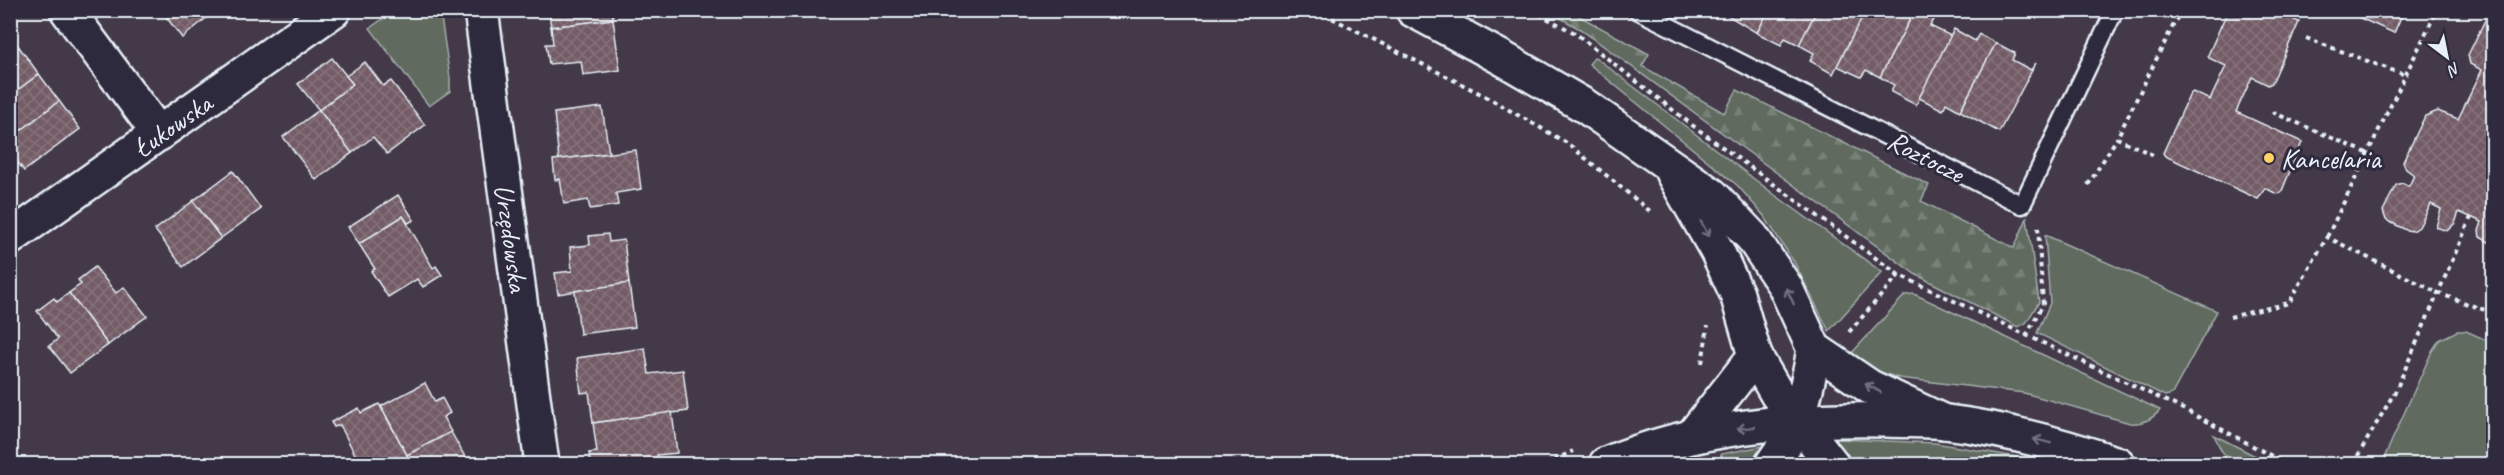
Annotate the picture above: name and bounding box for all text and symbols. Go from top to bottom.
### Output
north arrow [2417,27,2477,87]
text: N [2442,58,2464,82]
street label: Łukowska [126,84,221,165]
street label: Roztocze [1882,122,1971,191]
place label: Kancelaria [2281,141,2382,176]
marker: Kancelaria [2262,151,2276,165]
street label: Urzędowska [487,182,537,296]
one-way arrow [1699,220,1711,237]
one-way arrow [1783,287,1795,305]
one-way arrow [1864,382,1882,393]
one-way arrow [1736,423,1756,434]
one-way arrow [2033,435,2052,447]

